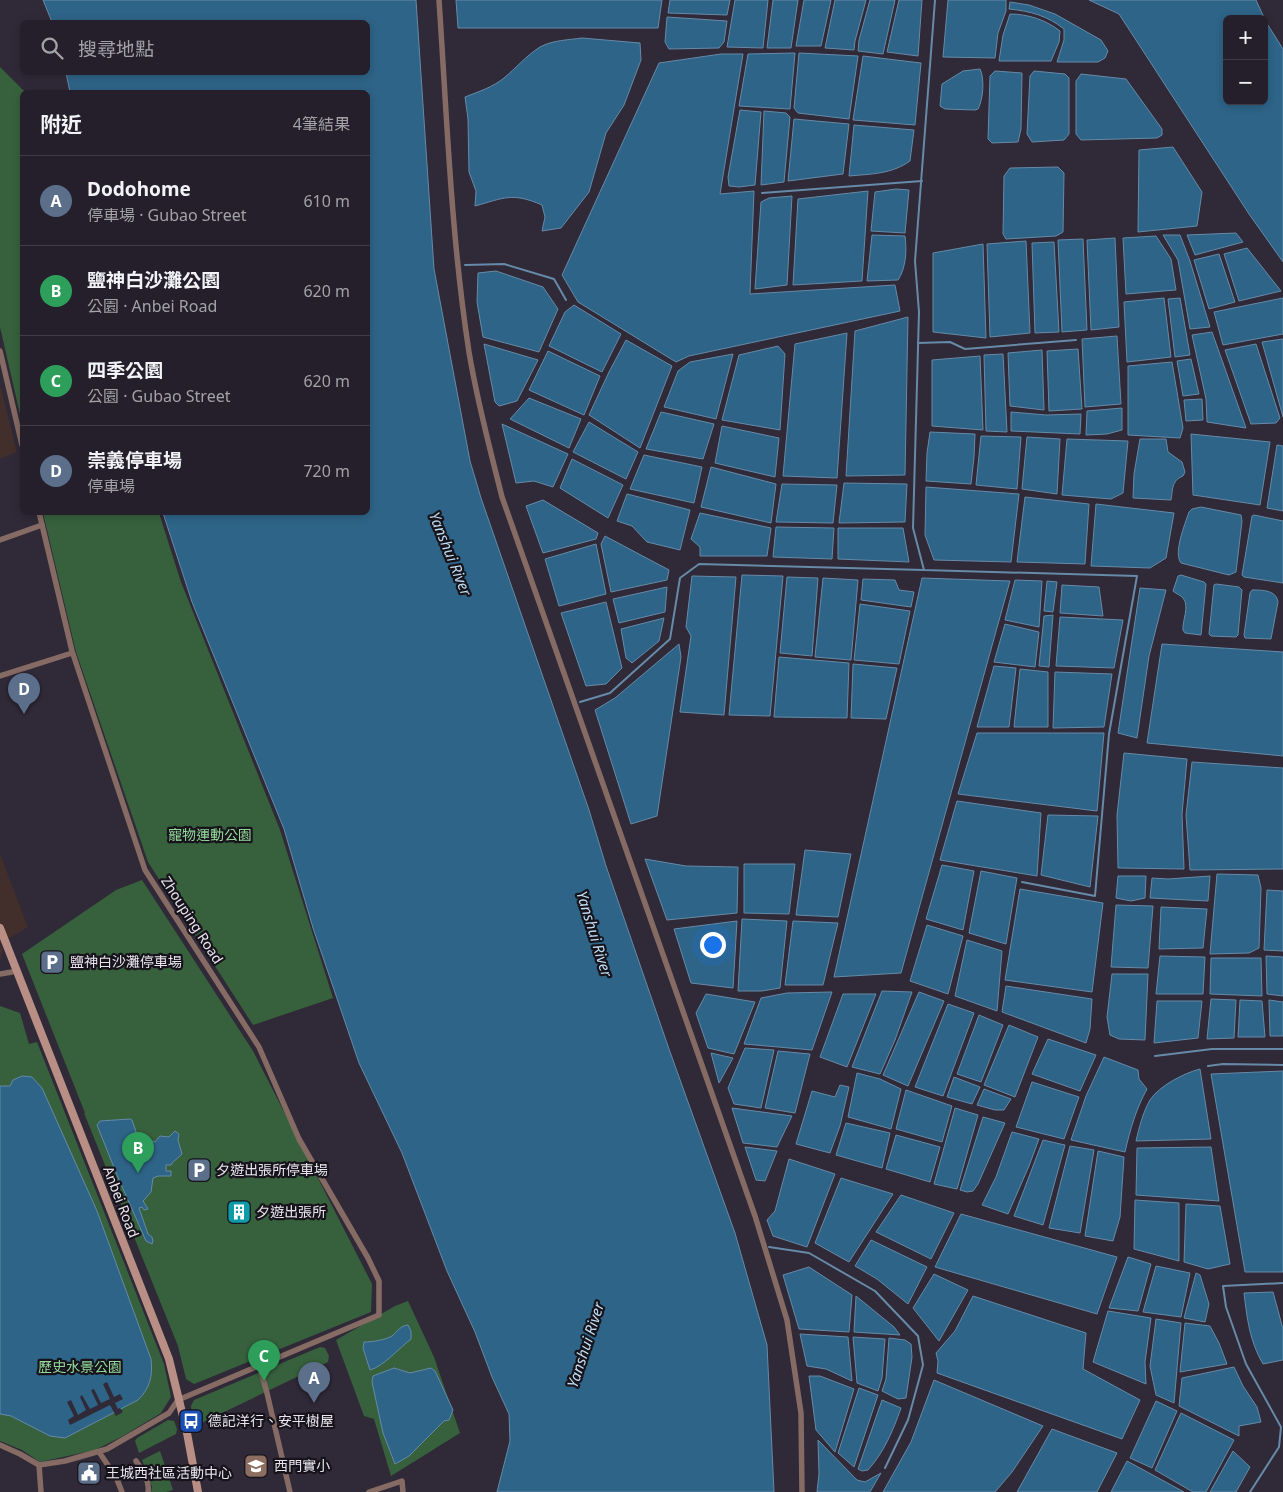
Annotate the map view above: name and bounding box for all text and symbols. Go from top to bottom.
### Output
map controls [1223,15,1268,105]
button: + [1223,15,1268,60]
search box [20,20,370,75]
icon: search [38,34,66,62]
text: 搜尋地點 [78,36,154,62]
button: − [1223,60,1268,105]
text: 附近 [40,110,82,138]
text: 4筆結果 [293,113,350,135]
text: Dodohome [87,176,191,202]
text: A [50,190,62,212]
text: 610 m [303,190,350,212]
text: 停車場 · Gubao Street [87,204,246,226]
text: 鹽神白沙灘公園 [87,267,220,293]
text: B [51,280,61,302]
text: 620 m [303,280,350,302]
text: 公園 · Anbei Road [87,295,217,317]
text: 四季公園 [87,357,163,383]
text: C [51,370,61,392]
text: 620 m [303,370,350,392]
text: 公園 · Gubao Street [87,385,230,407]
text: 崇義停車場 [87,447,182,473]
text: D [50,460,62,482]
text: 720 m [303,460,350,482]
text: 停車場 [87,475,135,497]
water label: Yanshui River [425,509,477,599]
pin: D [8,673,40,714]
park label: 寵物運動公園 [168,825,252,844]
street label: Zhouping Road [157,872,228,967]
water label: Yanshui River [572,888,618,980]
your location [700,932,726,958]
parking icon: 鹽神白沙灘停車場 [39,949,65,975]
place label: 鹽神白沙灘停車場 [70,952,182,971]
pin: B [122,1132,154,1173]
parking icon: 夕遊出張所停車場 [186,1157,212,1183]
place label: 夕遊出張所停車場 [216,1160,328,1179]
street label: Anbei Road [99,1163,144,1240]
building icon: 夕遊出張所 [226,1199,252,1225]
place label: 夕遊出張所 [256,1202,326,1221]
water label: Yanshui River [562,1298,609,1390]
pin: C [248,1340,280,1381]
park label: 歷史水景公園 [38,1357,122,1376]
pin: A [298,1362,330,1403]
bus stop icon: 德記洋行、安平樹屋 [178,1408,204,1434]
place label: 德記洋行、安平樹屋 [208,1411,334,1430]
school or university icon: 西門實小 [243,1453,269,1479]
place label: 西門實小 [274,1456,330,1475]
public building icon: 王城西社區活動中心 [76,1460,102,1486]
place label: 王城西社區活動中心 [106,1463,232,1482]

